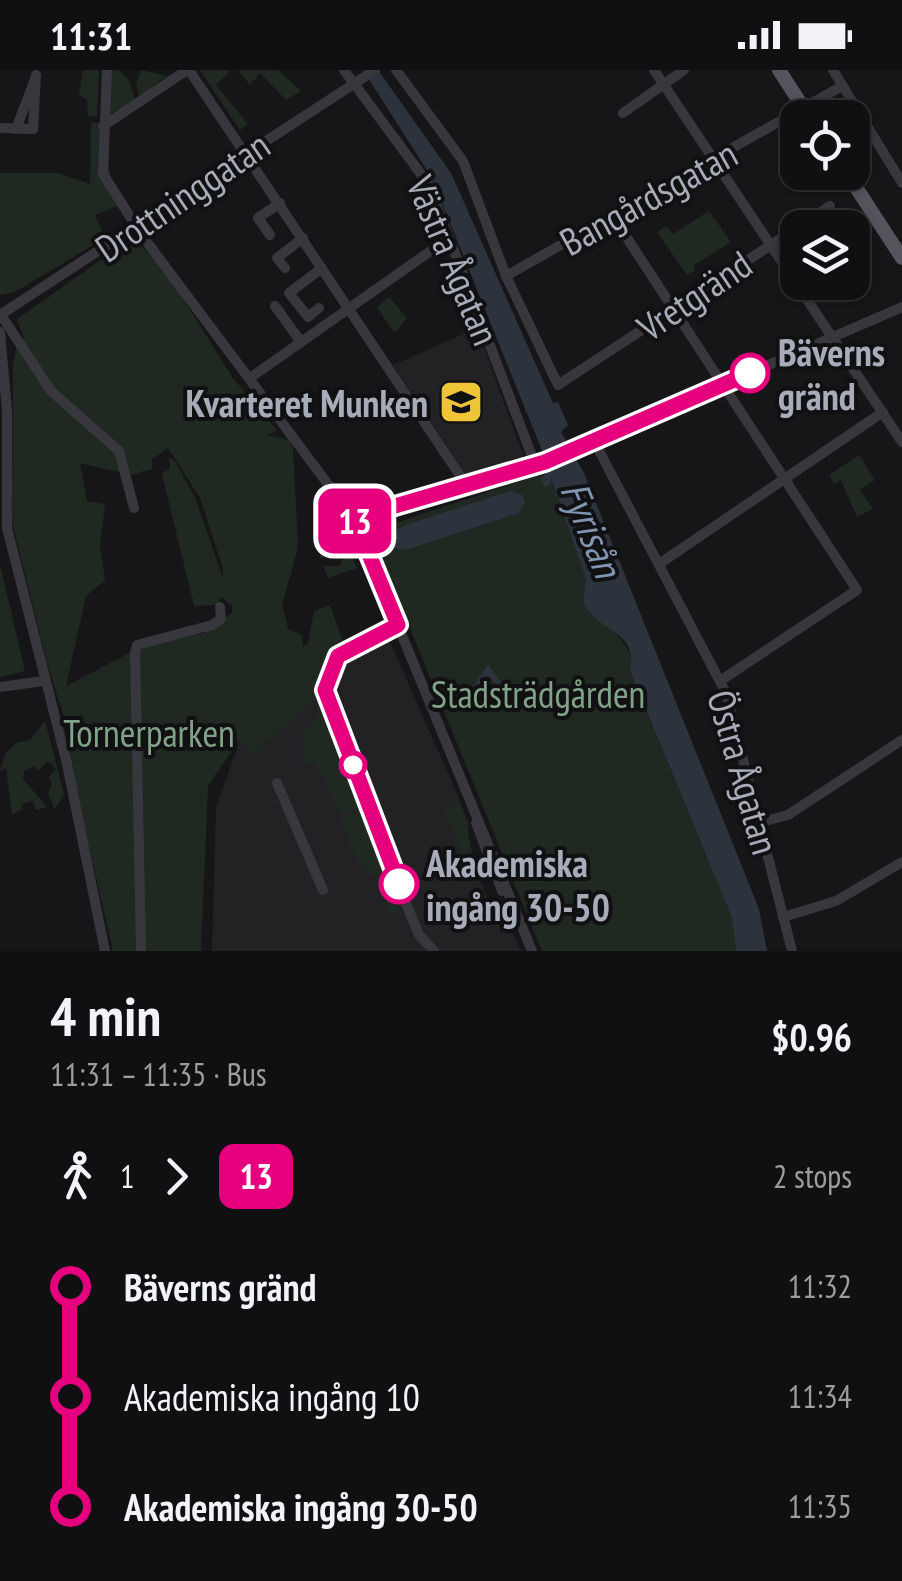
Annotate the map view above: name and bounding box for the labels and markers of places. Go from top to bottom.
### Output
place label: Bäverns gränd [778,327,885,420]
marker: Bäverns gränd [731,354,769,392]
place label: Kvarteret Munken [186,378,428,427]
school or university icon: Kvarteret Munken [438,379,484,425]
unlabelled marker [340,752,366,778]
place label: Akademiska ingång 30-50 [425,838,610,931]
marker: Akademiska ingång 30-50 [380,865,418,903]

